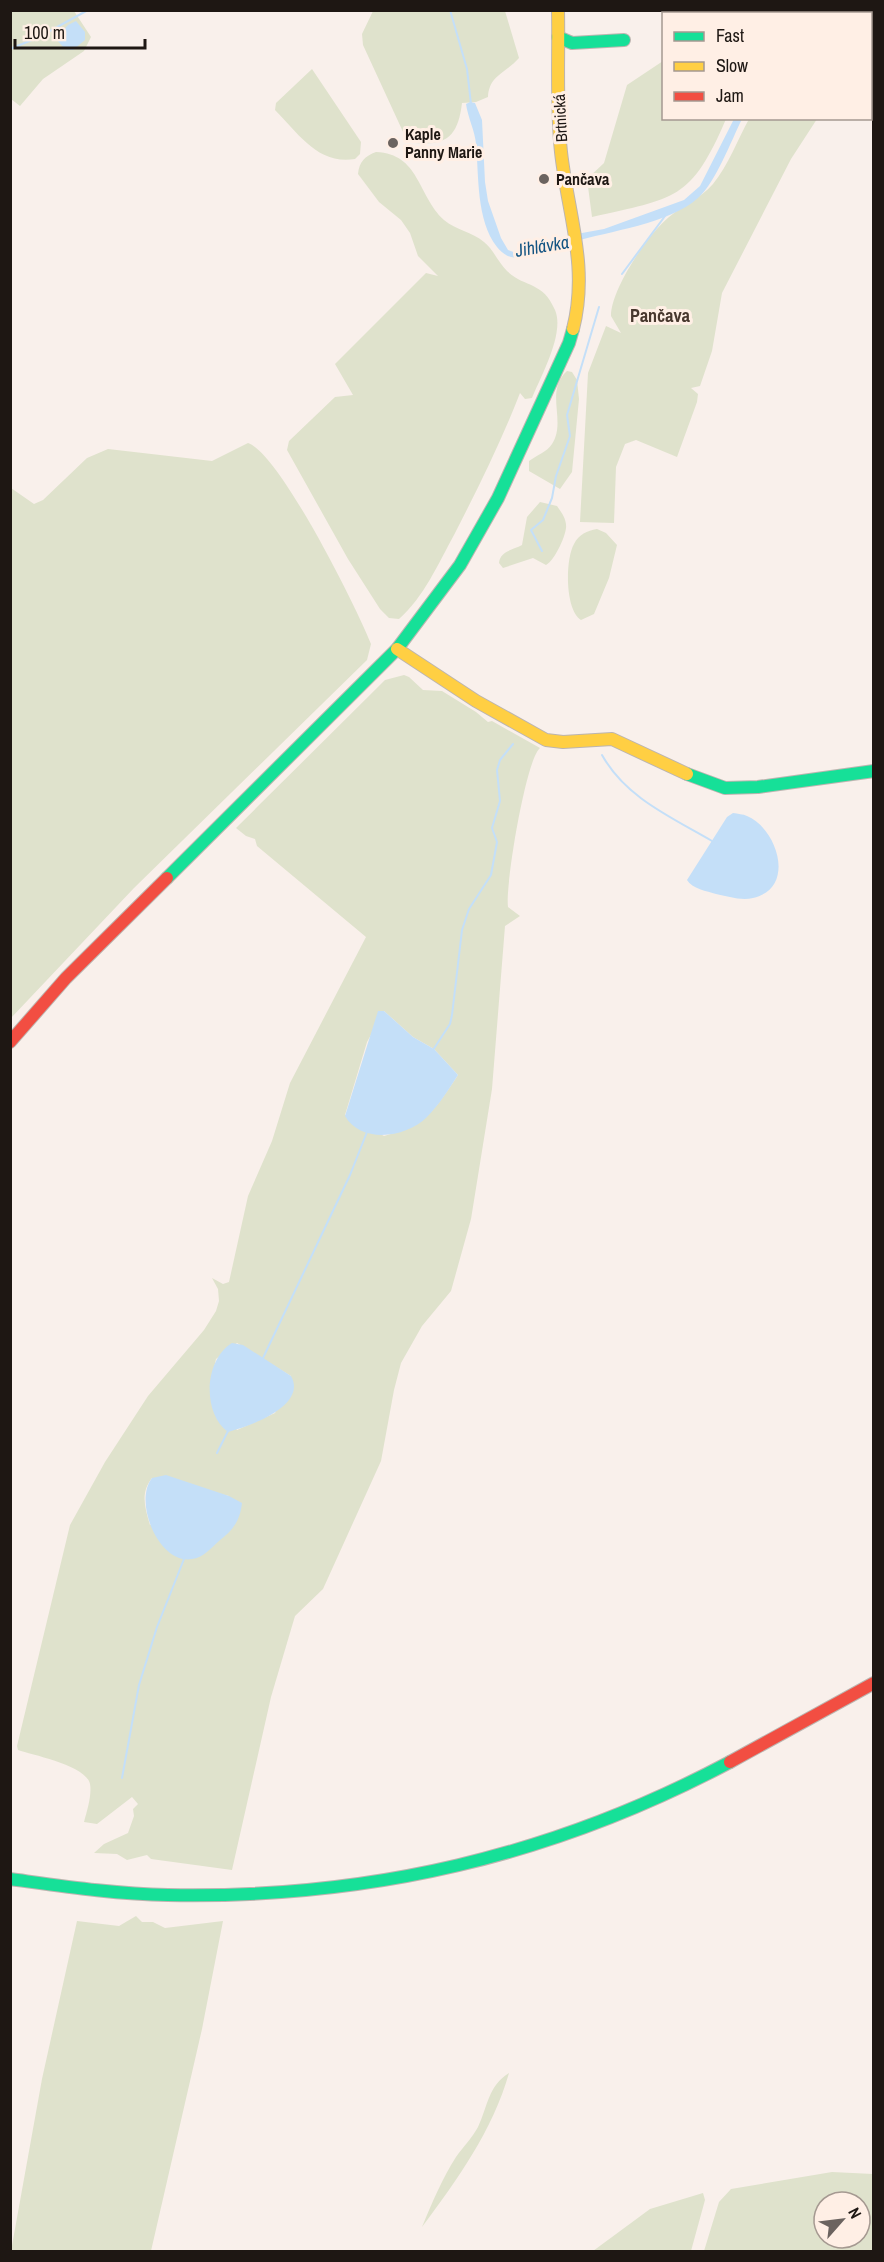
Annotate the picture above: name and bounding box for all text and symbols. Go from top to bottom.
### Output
scale bar [15,12,146,50]
legend [662,12,872,120]
text: 100 m [24,20,65,45]
text: Fast [716,23,744,48]
text: Slow [716,53,748,78]
text: Jam [716,83,744,108]
street label: Brtnická [548,93,572,143]
place label: Kaple Panny Marie [405,123,482,163]
marker: Kaple Panny Marie [386,136,400,150]
place label: Pančava [556,168,610,190]
marker: Pančava [537,172,551,186]
water label: Jihlávka [512,229,571,263]
district label: Pančava [630,303,691,328]
north arrow [812,2190,872,2250]
text: N [843,2204,867,2222]

